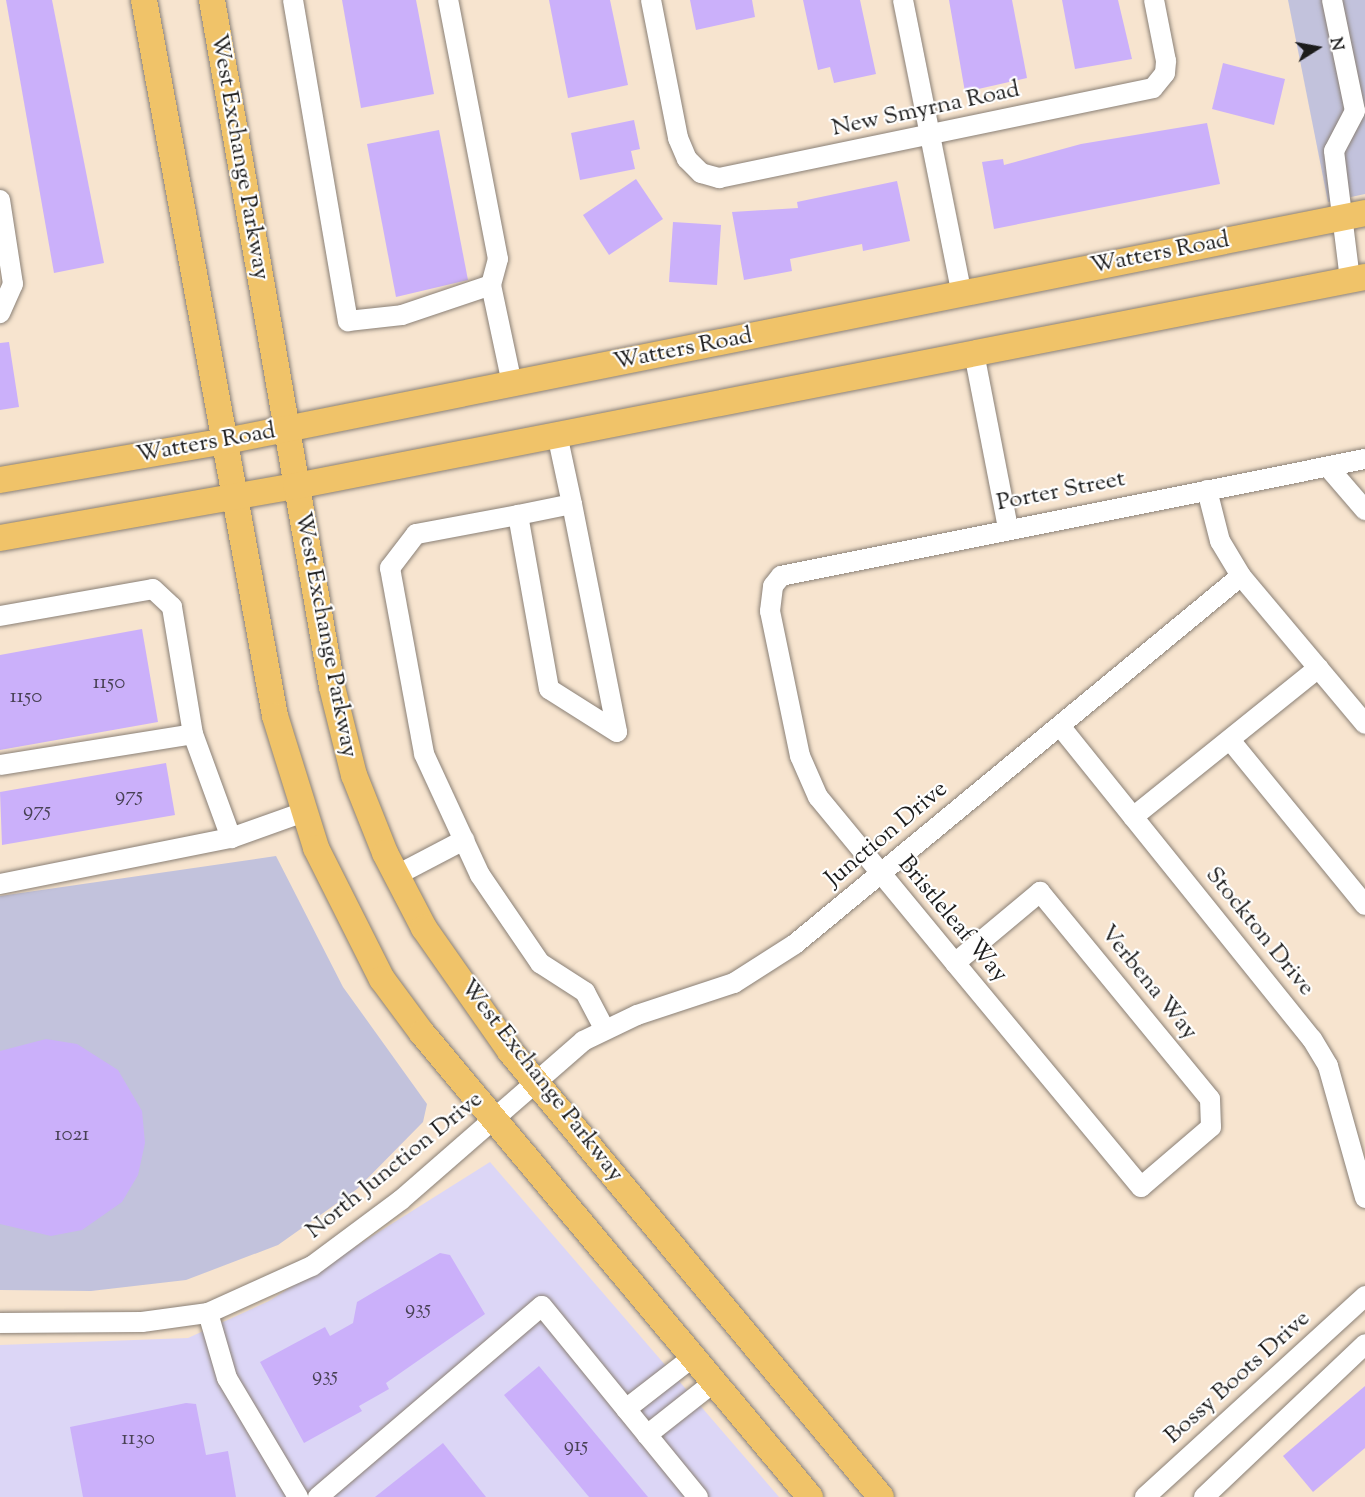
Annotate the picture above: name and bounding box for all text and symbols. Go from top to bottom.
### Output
north arrow [1287,18,1347,78]
street label: West Exchange Parkway [203,32,275,282]
text: N [1323,36,1348,53]
street label: New Smyrna Road [829,76,1023,144]
street label: Watters Road [1088,226,1232,282]
street label: Watters Road [611,322,755,378]
street label: Watters Road [134,418,278,470]
street label: Porter Street [994,465,1128,519]
street label: West Exchange Parkway [287,510,363,760]
house number: 1150 [93,670,125,696]
house number: 1150 [10,684,42,710]
street label: Junction Drive [820,776,954,894]
house number: 975 [115,783,143,809]
house number: 975 [23,798,51,824]
street label: Bristleleaf Way [891,851,1013,989]
street label: Stockton Drive [1198,862,1320,1002]
street label: Verbena Way [1093,920,1203,1046]
street label: West Exchange Parkway [453,974,629,1188]
street label: North Junction Drive [301,1086,489,1246]
house number: 1021 [55,1122,89,1148]
house number: 935 [405,1296,431,1322]
street label: Bossy Boots Drive [1159,1305,1317,1451]
house number: 935 [312,1363,338,1389]
house number: 1130 [121,1426,155,1452]
house number: 915 [564,1433,588,1459]

